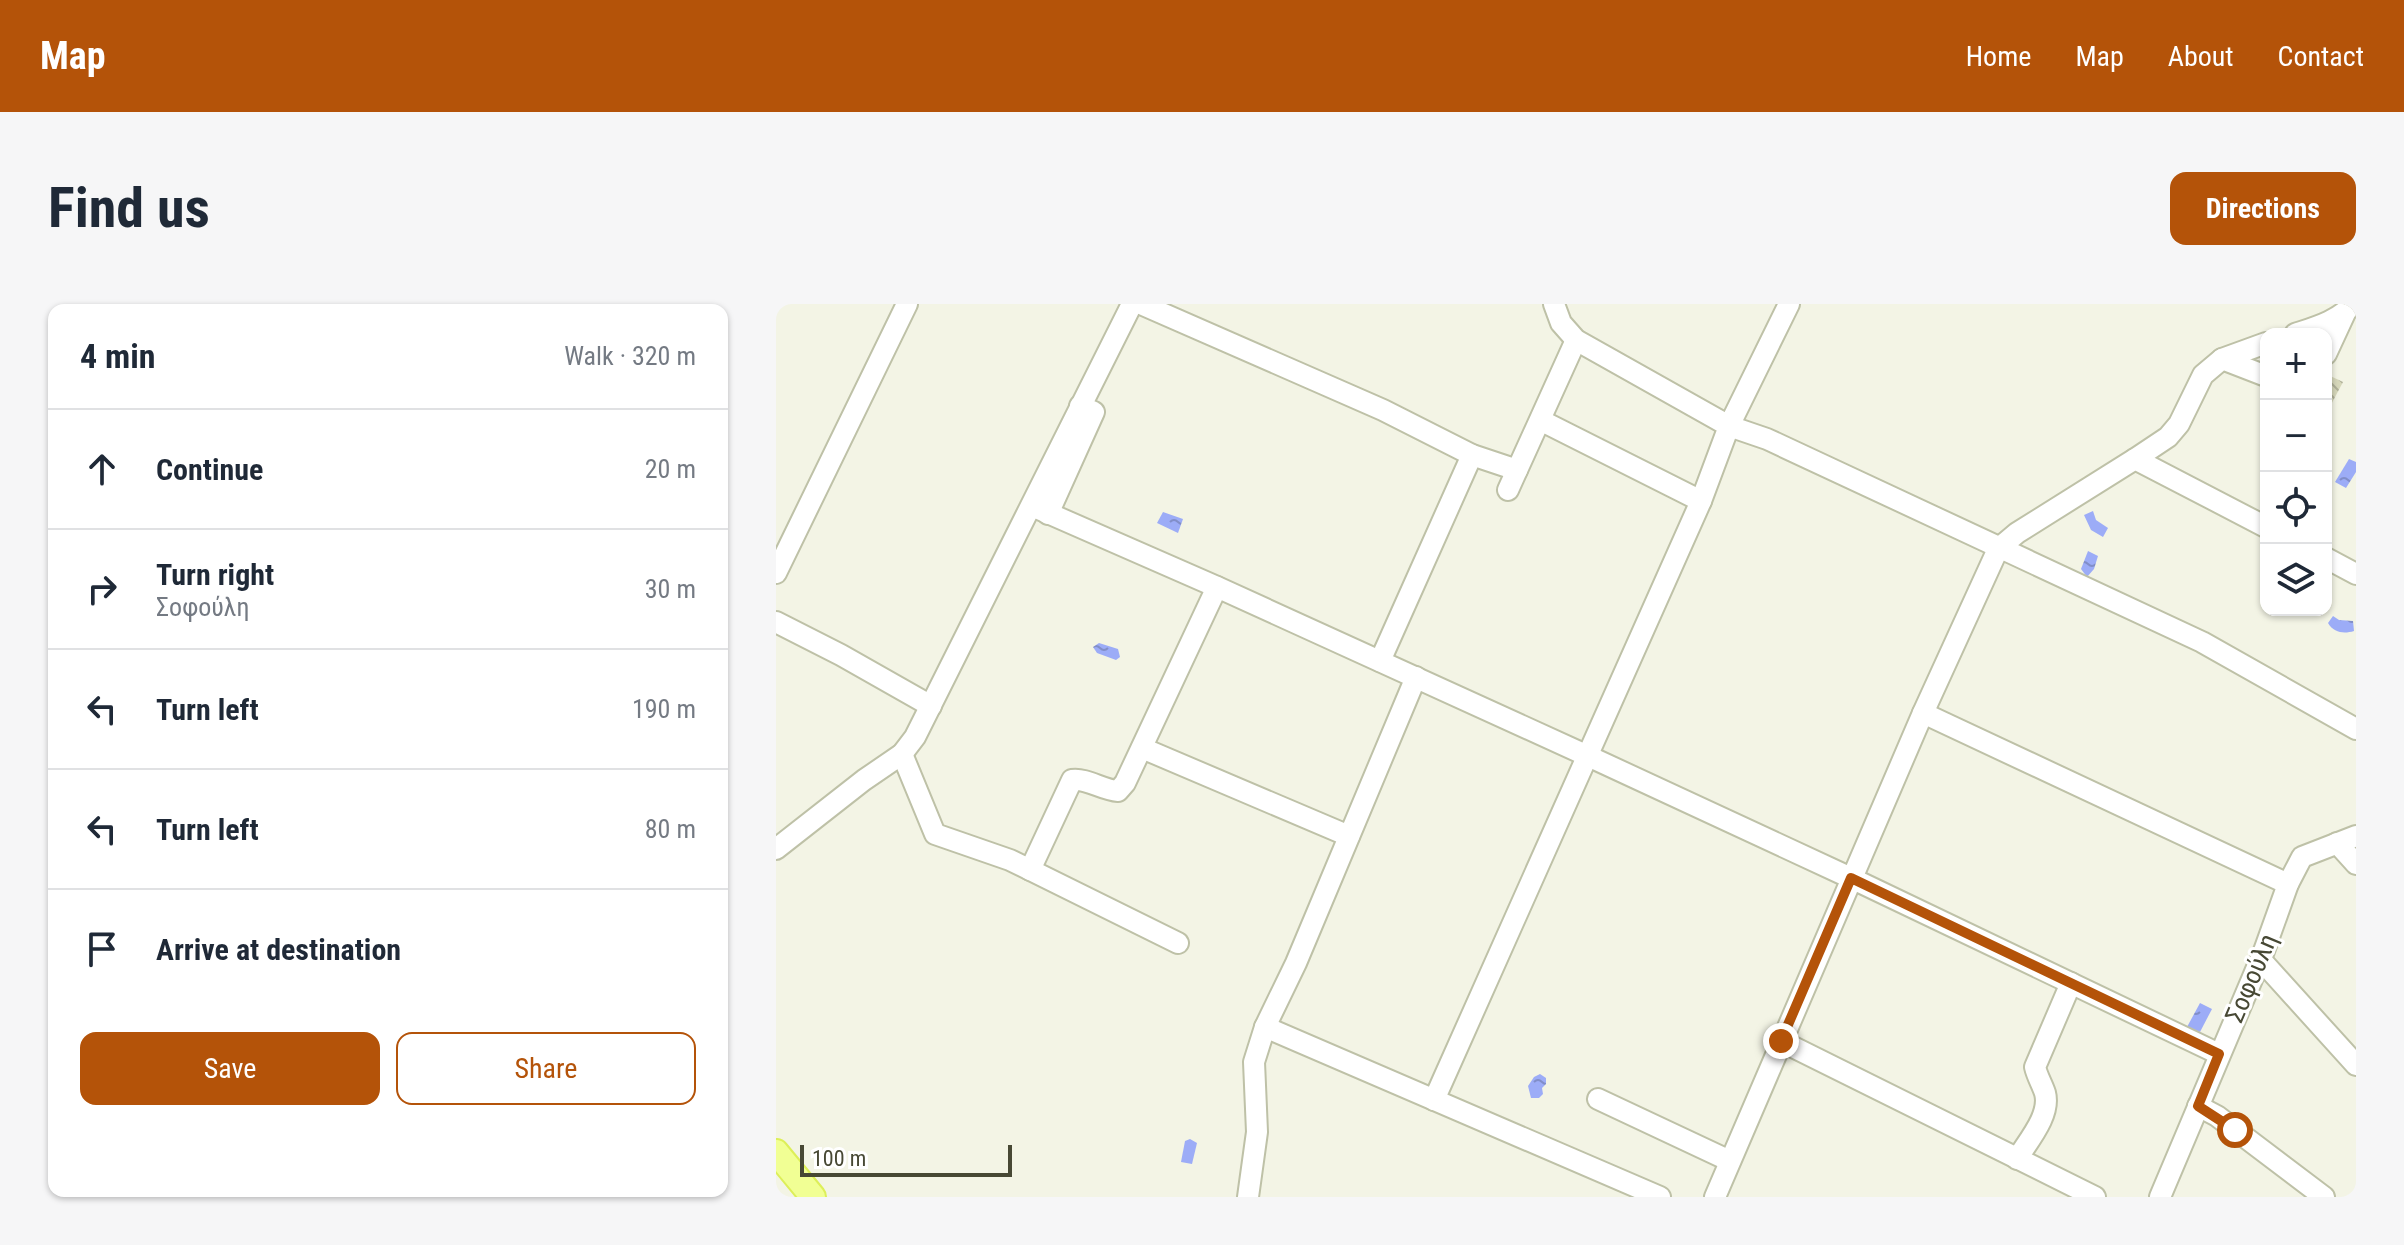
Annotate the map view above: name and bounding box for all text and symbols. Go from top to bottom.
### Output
text: Map [40,34,106,78]
text: Home [1966,40,2031,73]
text: Map [2075,40,2124,73]
text: About [2168,40,2234,73]
text: Contact [2278,40,2364,73]
button: Directions [2170,172,2356,245]
text: Find us [48,175,210,241]
map controls [2260,328,2332,616]
button: + [2260,328,2332,400]
text: 4 min [80,336,156,376]
text: Walk · 320 m [564,341,696,371]
button: − [2260,400,2332,472]
icon: ahead [80,447,124,491]
text: Continue [156,452,263,487]
text: 20 m [645,454,696,484]
button: locate [2260,472,2332,544]
button: layers [2260,544,2332,616]
text: Turn right [156,557,274,592]
icon: right [80,567,124,611]
text: 30 m [645,574,696,604]
text: Σοφούλη [156,592,249,622]
icon: left [80,687,124,731]
text: Turn left [156,692,259,727]
text: 190 m [632,694,696,724]
icon: left [80,807,124,851]
text: Turn left [156,812,259,847]
text: 80 m [645,814,696,844]
icon: arrive [80,927,124,971]
street label: Σοφούλη [2219,929,2283,1027]
text: Arrive at destination [156,932,401,967]
route end [1763,1023,1799,1059]
button: Save [80,1032,380,1105]
button: Share [396,1032,696,1105]
route start [2217,1112,2253,1148]
scale bar [800,1141,1012,1177]
text: 100 m [812,1146,866,1171]

